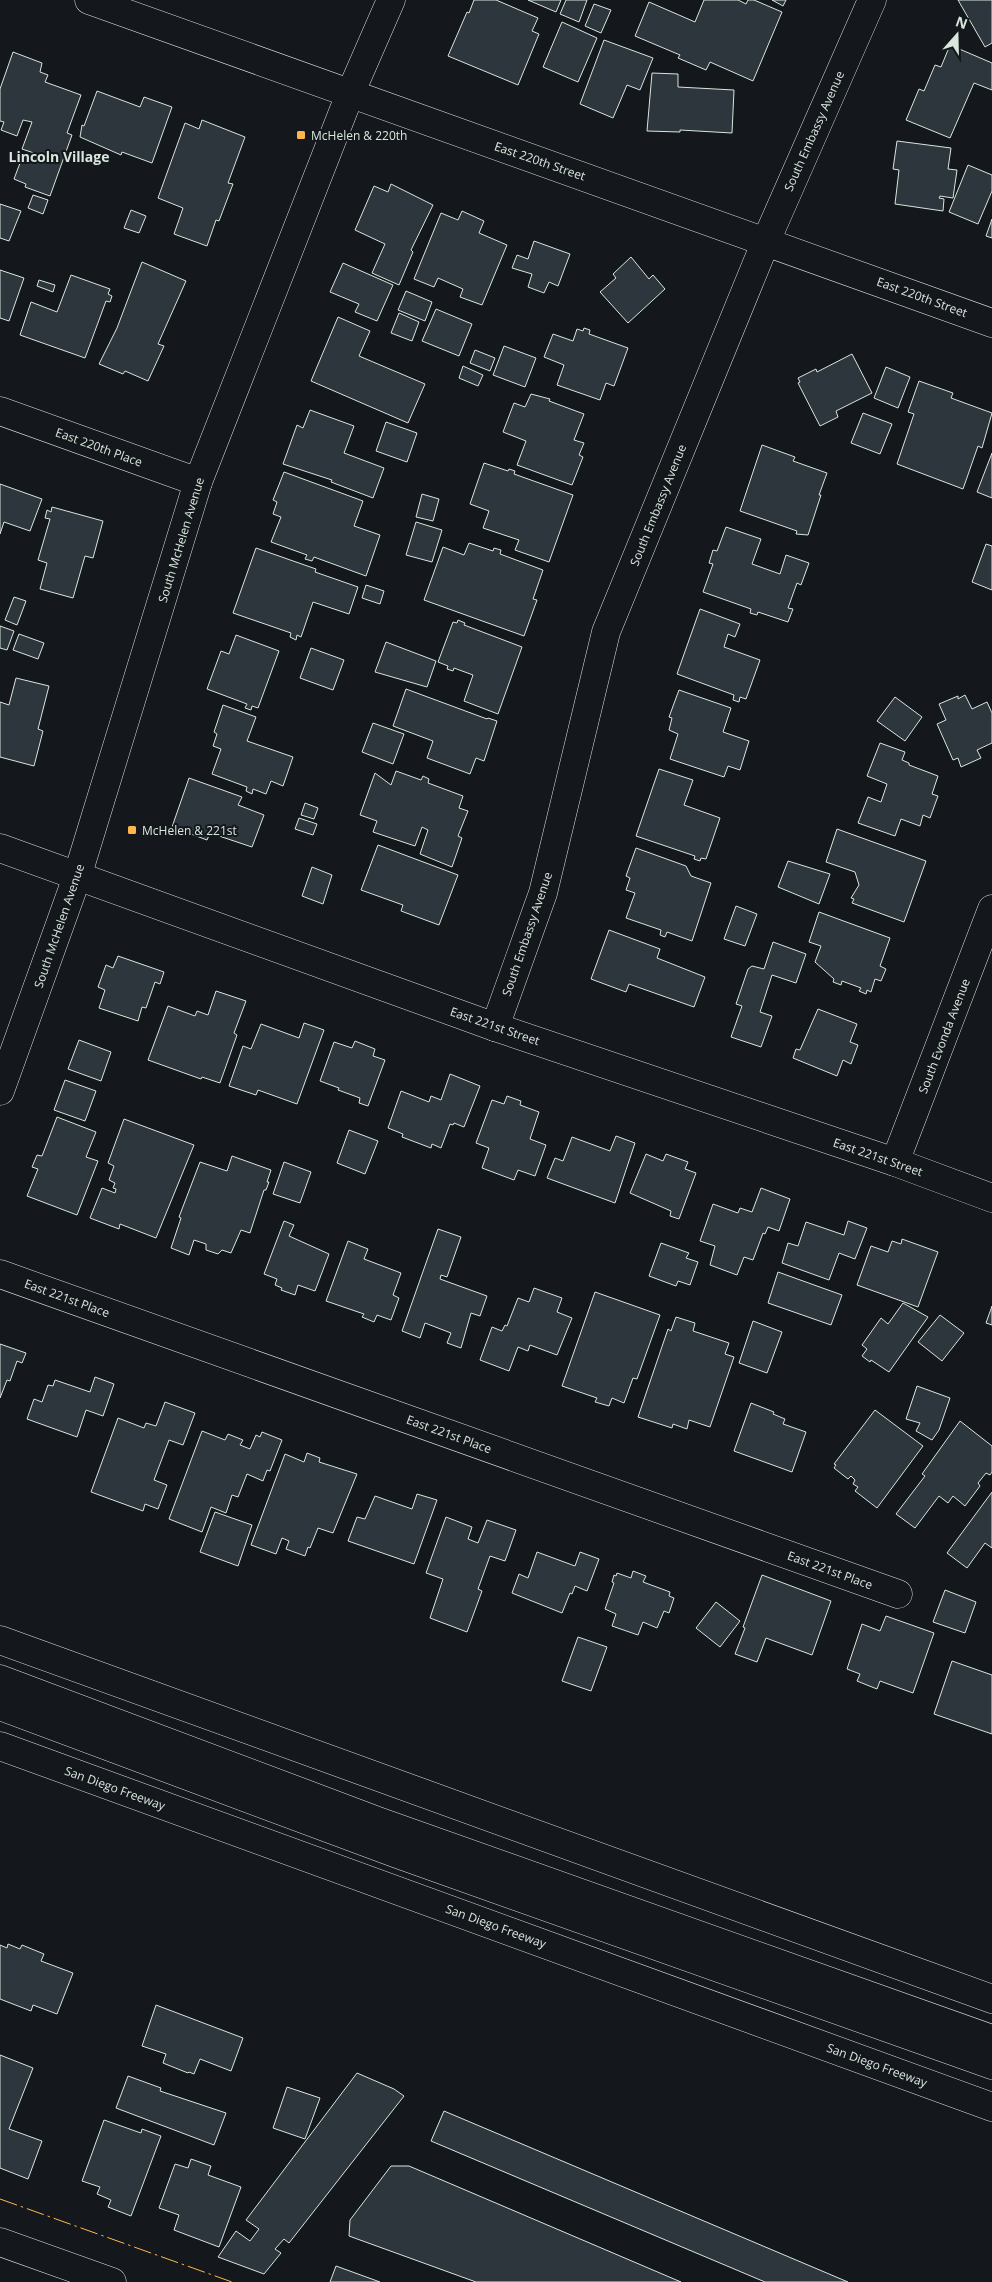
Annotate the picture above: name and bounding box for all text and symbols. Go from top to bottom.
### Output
north arrow [932,10,982,60]
text: N [953,11,970,33]
street label: South Embassy Avenue [780,68,848,194]
place label: McHelen & 220th [311,127,407,144]
marker: McHelen & 220th [295,129,307,141]
street label: East 220th Street [492,137,588,185]
district label: Lincoln Village [9,147,109,166]
street label: East 220th Street [874,273,970,321]
street label: East 220th Place [53,423,145,471]
street label: South Embassy Avenue [626,441,690,568]
street label: South McHelen Avenue [154,475,208,605]
place label: McHelen & 221st [142,822,237,839]
marker: McHelen & 221st [126,824,138,836]
street label: South McHelen Avenue [30,861,88,990]
street label: South Embassy Avenue [498,870,556,998]
street label: South Evonda Avenue [914,976,974,1096]
street label: East 221st Street [448,1003,542,1049]
street label: East 221st Street [831,1134,925,1180]
street label: East 221st Place [22,1275,112,1321]
street label: East 221st Place [404,1411,494,1457]
street label: East 221st Place [785,1547,875,1593]
street label: San Diego Freeway [62,1762,168,1814]
street label: San Diego Freeway [443,1900,549,1952]
street label: San Diego Freeway [824,2039,930,2091]

